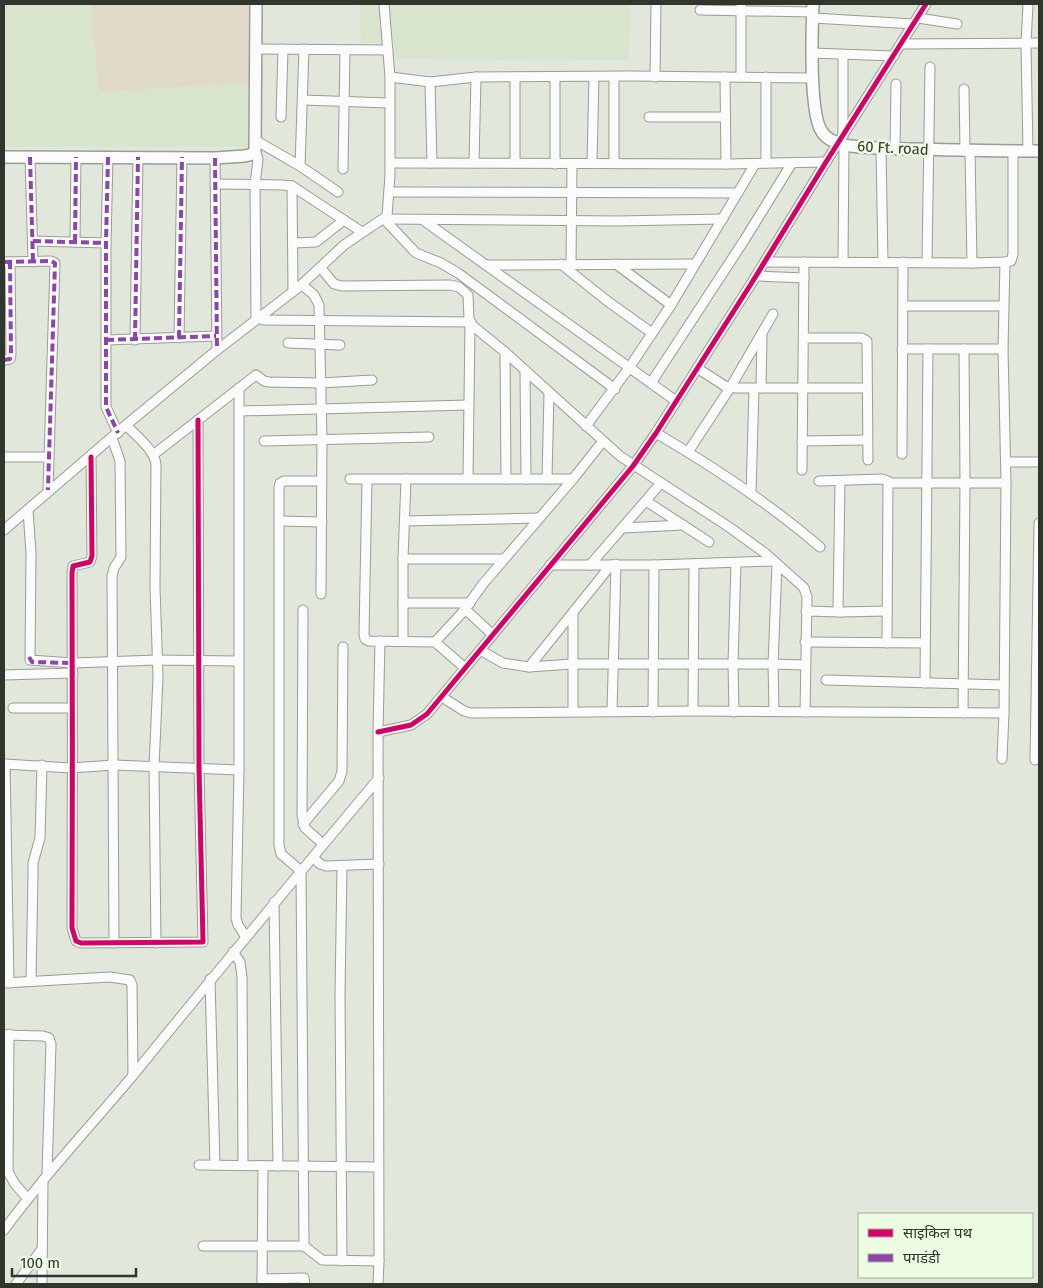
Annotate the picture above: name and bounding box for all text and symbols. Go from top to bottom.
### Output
street label: 60 Ft. road [857,137,929,159]
legend [858,1213,1033,1278]
text: साइकिल पथ [903,1224,972,1242]
scale bar [12,1246,136,1278]
text: पगडंडी [903,1249,941,1267]
text: 100 m [20,1254,60,1272]

